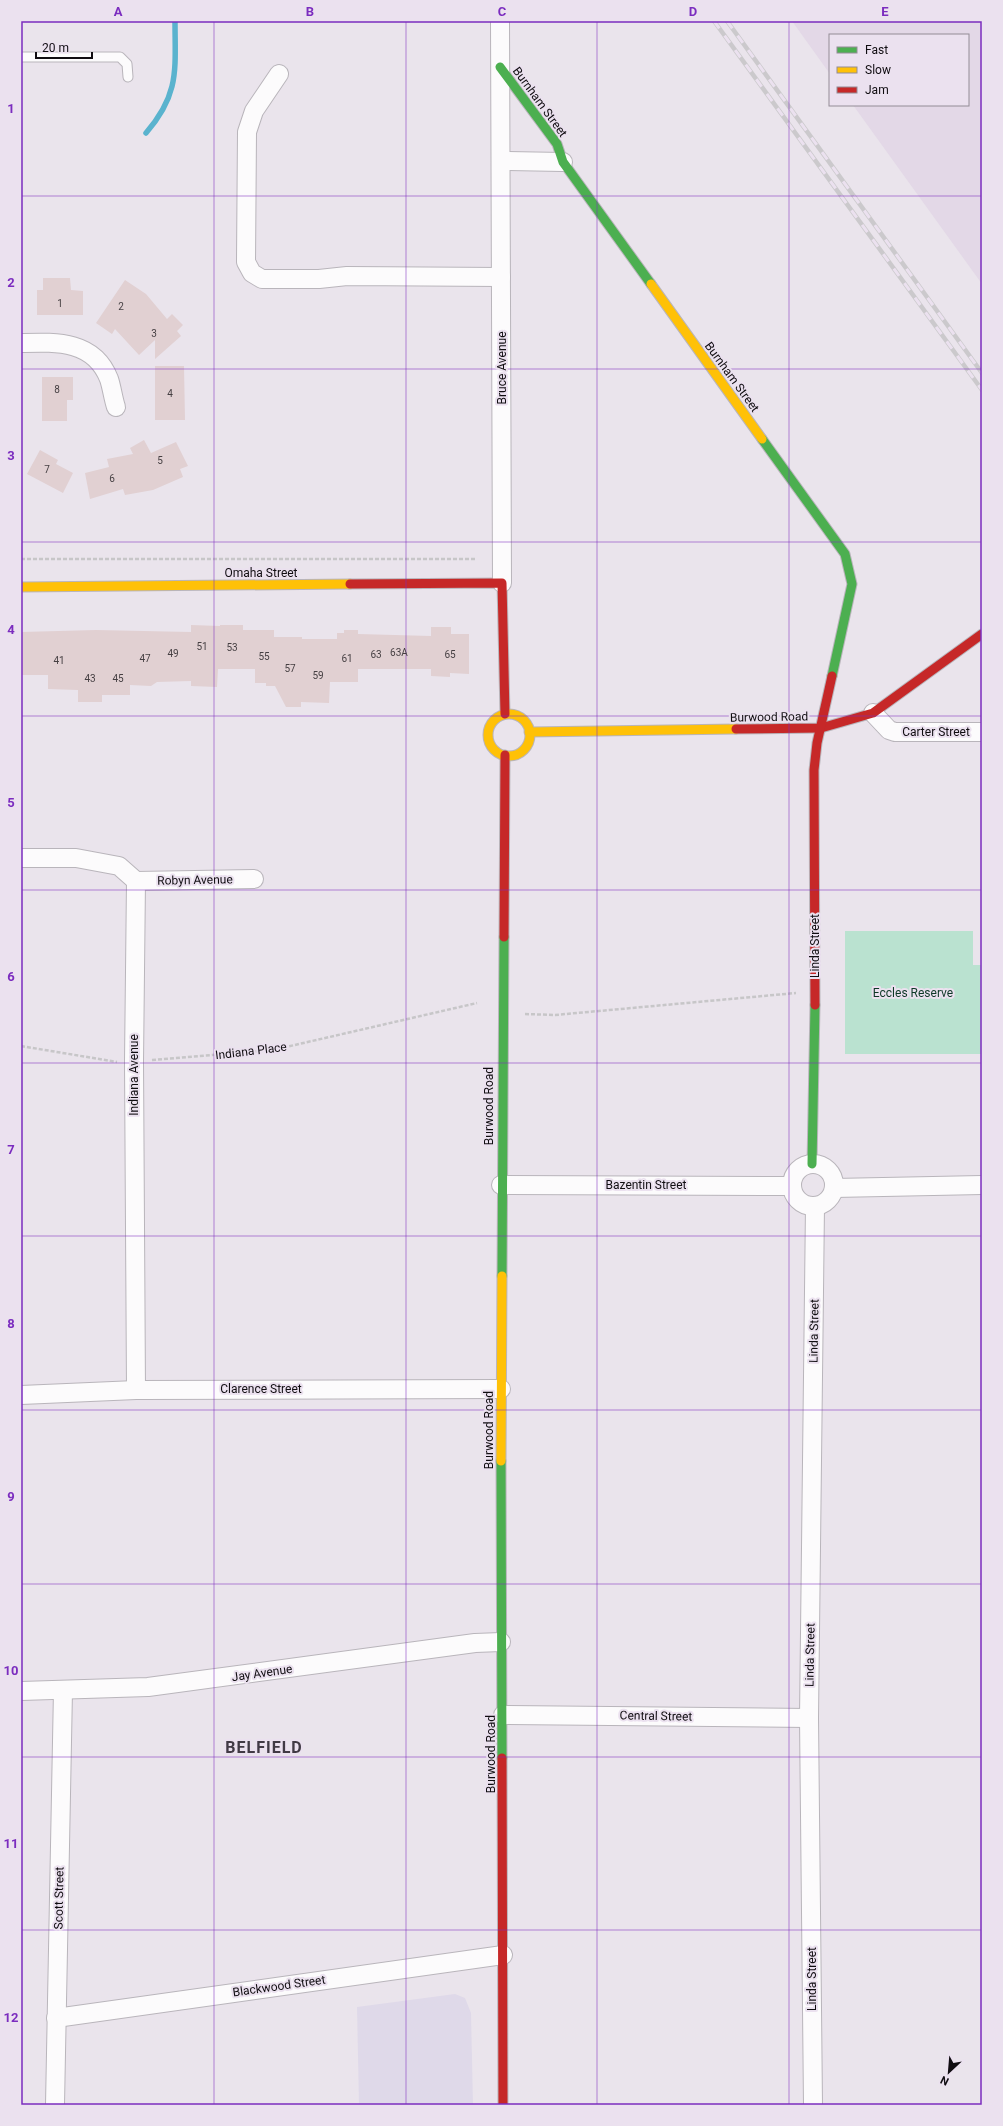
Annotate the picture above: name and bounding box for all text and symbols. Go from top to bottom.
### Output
text: A [114,4,123,19]
text: B [306,4,314,19]
text: C [498,4,507,19]
text: D [689,4,697,19]
text: E [881,4,889,19]
scale bar [36,34,92,60]
legend [829,34,969,106]
text: 20 m [42,41,69,55]
text: Fast [865,43,888,57]
text: Slow [865,63,891,77]
street label: Burnham Street [510,64,570,140]
text: Jam [865,83,889,97]
text: 1 [7,101,15,116]
text: 2 [7,275,15,290]
house number: 1 [57,298,63,309]
house number: 2 [118,301,124,312]
house number: 3 [151,328,157,339]
street label: Bruce Avenue [495,331,509,405]
street label: Burnham Street [702,339,762,415]
house number: 8 [54,384,60,395]
house number: 4 [167,388,173,399]
text: 3 [7,448,15,463]
house number: 5 [157,455,163,466]
house number: 7 [44,464,50,475]
house number: 6 [109,473,115,484]
street label: Omaha Street [224,566,298,580]
text: 4 [7,622,15,637]
house number: 51 [196,641,208,652]
house number: 53 [226,642,238,653]
house number: 63A [390,647,408,658]
house number: 49 [167,648,179,659]
house number: 63 [370,649,382,660]
house number: 65 [444,649,456,660]
house number: 55 [258,651,270,662]
house number: 47 [139,653,151,664]
house number: 61 [341,653,353,664]
house number: 41 [53,655,65,666]
house number: 57 [284,663,296,674]
house number: 59 [312,670,324,681]
house number: 43 [84,673,96,684]
house number: 45 [112,673,124,684]
street label: Burwood Road [730,709,808,725]
street label: Carter Street [902,725,970,739]
text: 5 [7,795,15,810]
street label: Robyn Avenue [157,872,233,888]
street label: Linda Street [808,914,822,978]
text: 6 [7,969,15,984]
park label: Eccles Reserve [873,986,953,1000]
street label: Indiana Avenue [127,1034,141,1116]
street label: Indiana Place [214,1040,288,1062]
street label: Burwood Road [482,1067,496,1145]
text: 7 [7,1142,15,1157]
street label: Bazentin Street [606,1178,687,1192]
street label: Linda Street [806,1299,822,1363]
text: 8 [7,1316,15,1331]
street label: Clarence Street [220,1382,302,1396]
street label: Burwood Road [482,1391,496,1469]
text: 9 [7,1489,15,1504]
street label: Linda Street [802,1623,818,1687]
street label: Jay Avenue [231,1662,293,1684]
text: 10 [4,1663,18,1678]
street label: Central Street [620,1708,693,1724]
street label: Burwood Road [484,1715,498,1793]
district label: BELFIELD [225,1738,303,1757]
text: 11 [4,1836,18,1851]
street label: Scott Street [51,1866,67,1929]
street label: Linda Street [805,1947,819,2011]
street label: Blackwood Street [232,1973,326,1999]
text: 12 [4,2010,18,2025]
north arrow [929,2052,969,2092]
text: N [938,2073,951,2088]

